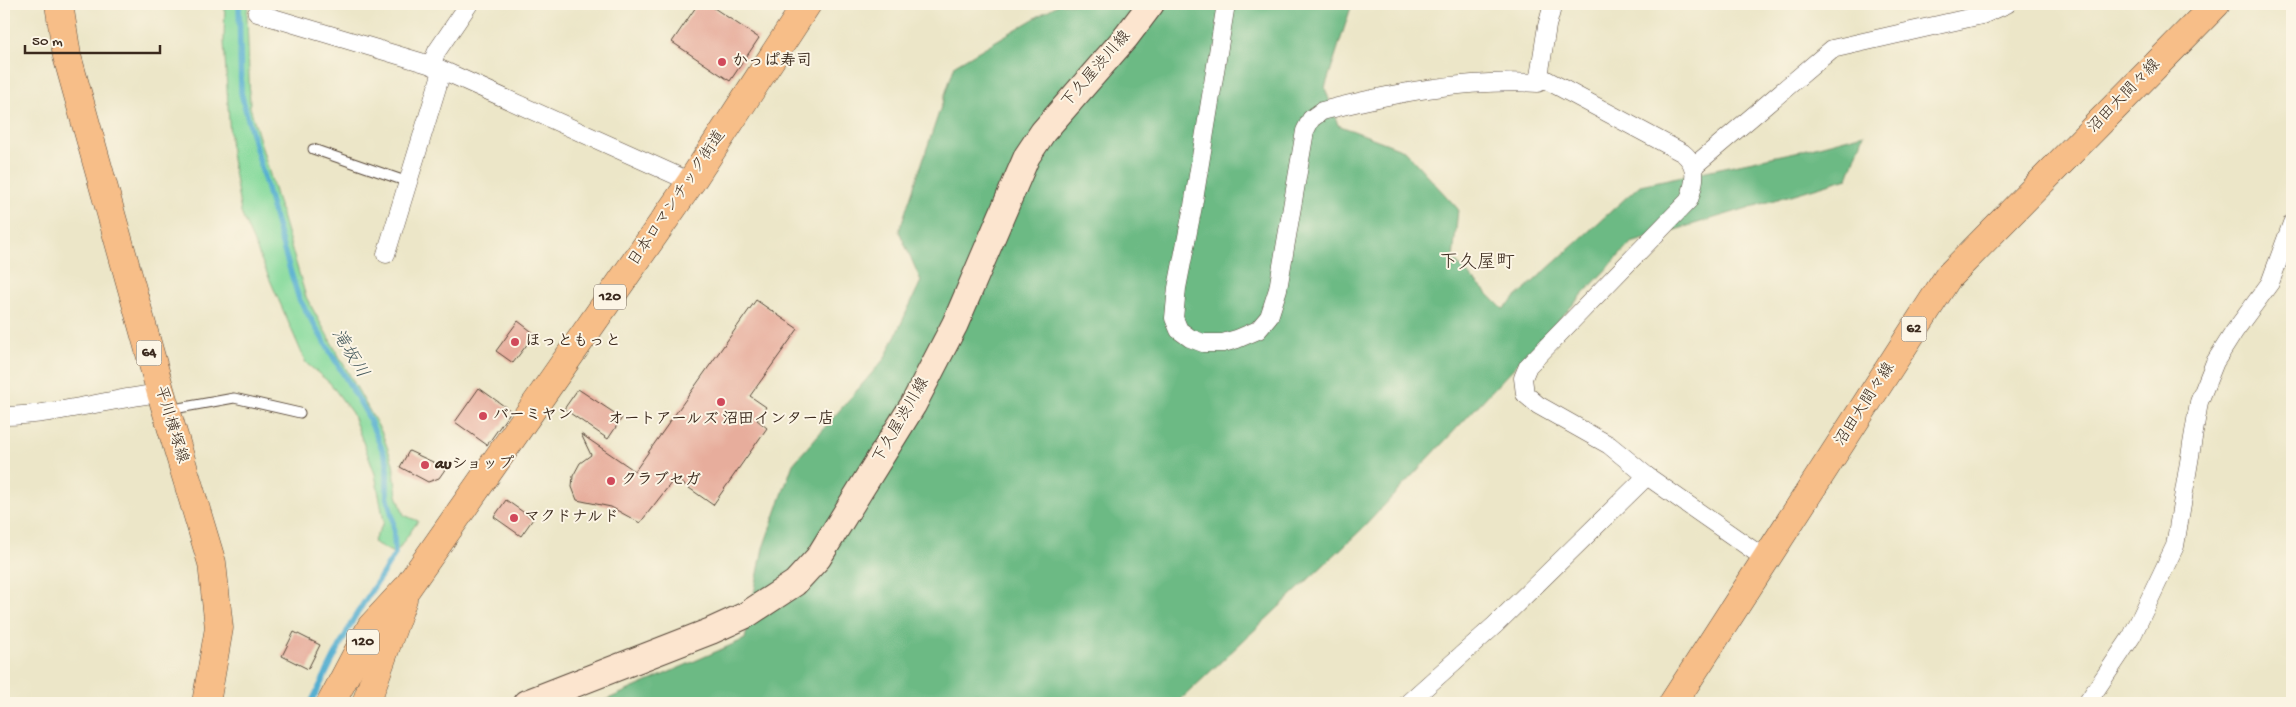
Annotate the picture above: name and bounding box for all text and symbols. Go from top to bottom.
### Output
scale bar [25,22,160,54]
street label: 下久屋渋川線 [1057,26,1136,112]
text: 50 m [32,33,63,51]
place label: かっぱ寿司 [732,51,812,72]
street label: 沼田大間々線 [2083,54,2165,138]
marker: かっぱ寿司 [716,56,728,68]
street label: 日本ロマンチック街道 [624,127,731,271]
district label: 下久屋町 [1439,252,1515,275]
road number: 120 [594,284,626,310]
road number: 62 [1902,316,1926,342]
water label: 滝坂川 [326,325,373,383]
place label: ほっともっと [525,332,621,352]
marker: ほっともっと [509,336,521,348]
road number: 64 [136,340,162,366]
street label: 沼田大間々線 [1830,358,1900,450]
street label: 下久屋渋川線 [868,374,934,467]
street label: 平川横塚線 [149,383,193,466]
marker: オートアールズ 沼田インター店 [715,396,727,408]
place label: バーミヤン [493,407,573,426]
place label: オートアールズ 沼田インター店 [608,409,834,430]
marker: バーミヤン [477,410,489,422]
place label: auショップ [434,455,514,475]
marker: auショップ [419,459,431,471]
place label: クラブセガ [621,471,701,491]
marker: クラブセガ [605,475,617,487]
place label: マクドナルド [524,509,619,528]
marker: マクドナルド [508,512,520,524]
road number: 120 [347,630,379,654]

